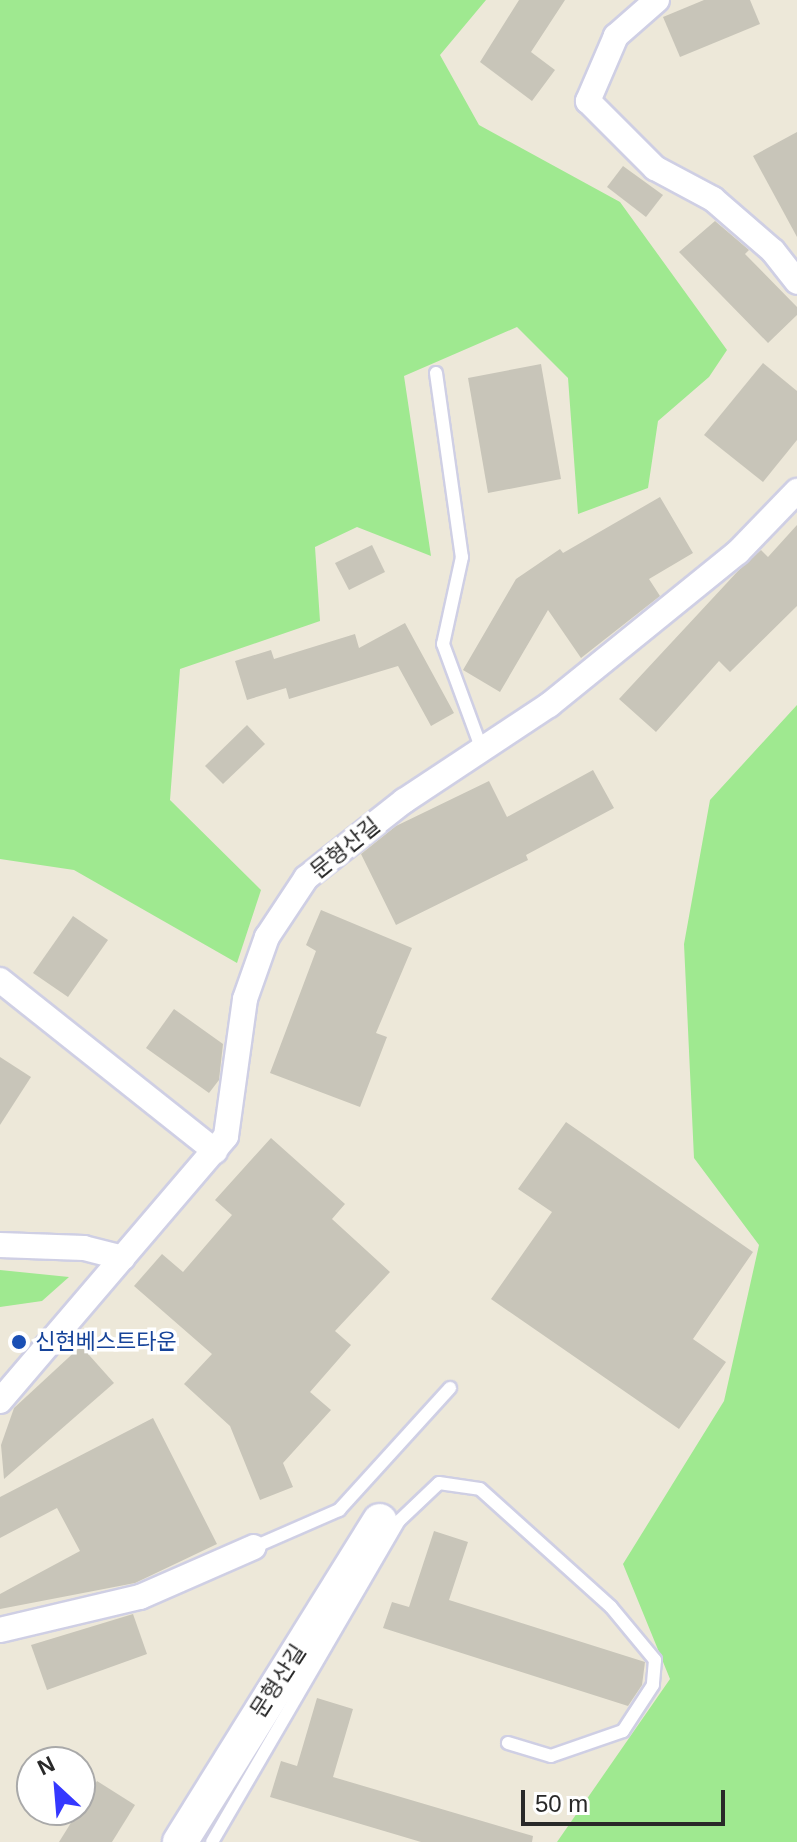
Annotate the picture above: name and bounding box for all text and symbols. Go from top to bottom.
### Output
street label: 문형산길 [305,812,385,884]
place label: 신현베스트타운 [35,1329,177,1355]
marker: 신현베스트타운 [10,1333,28,1351]
street label: 문형산길 [245,1640,311,1722]
north arrow [16,1746,96,1826]
text: N [34,1751,59,1780]
scale bar [525,1774,729,1824]
text: 50 m [535,1790,588,1817]

